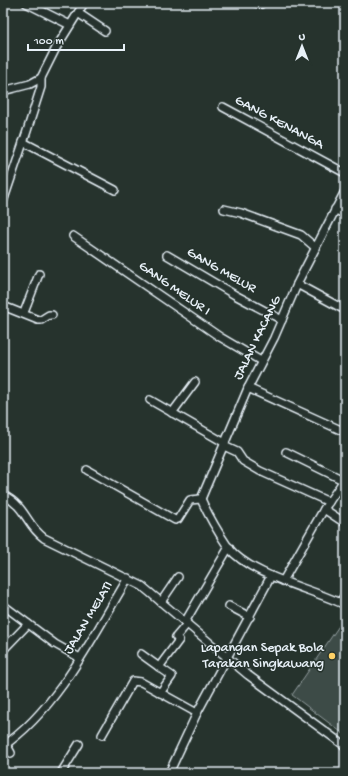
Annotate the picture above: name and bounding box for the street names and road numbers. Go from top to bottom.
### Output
street label: GANG KENANGA [232,92,327,154]
street label: GANG MELUR [183,244,259,298]
street label: GANG MELUR I [135,258,213,320]
street label: JALAN KACANG [230,292,286,383]
street label: JALAN MELATI [61,578,117,658]

